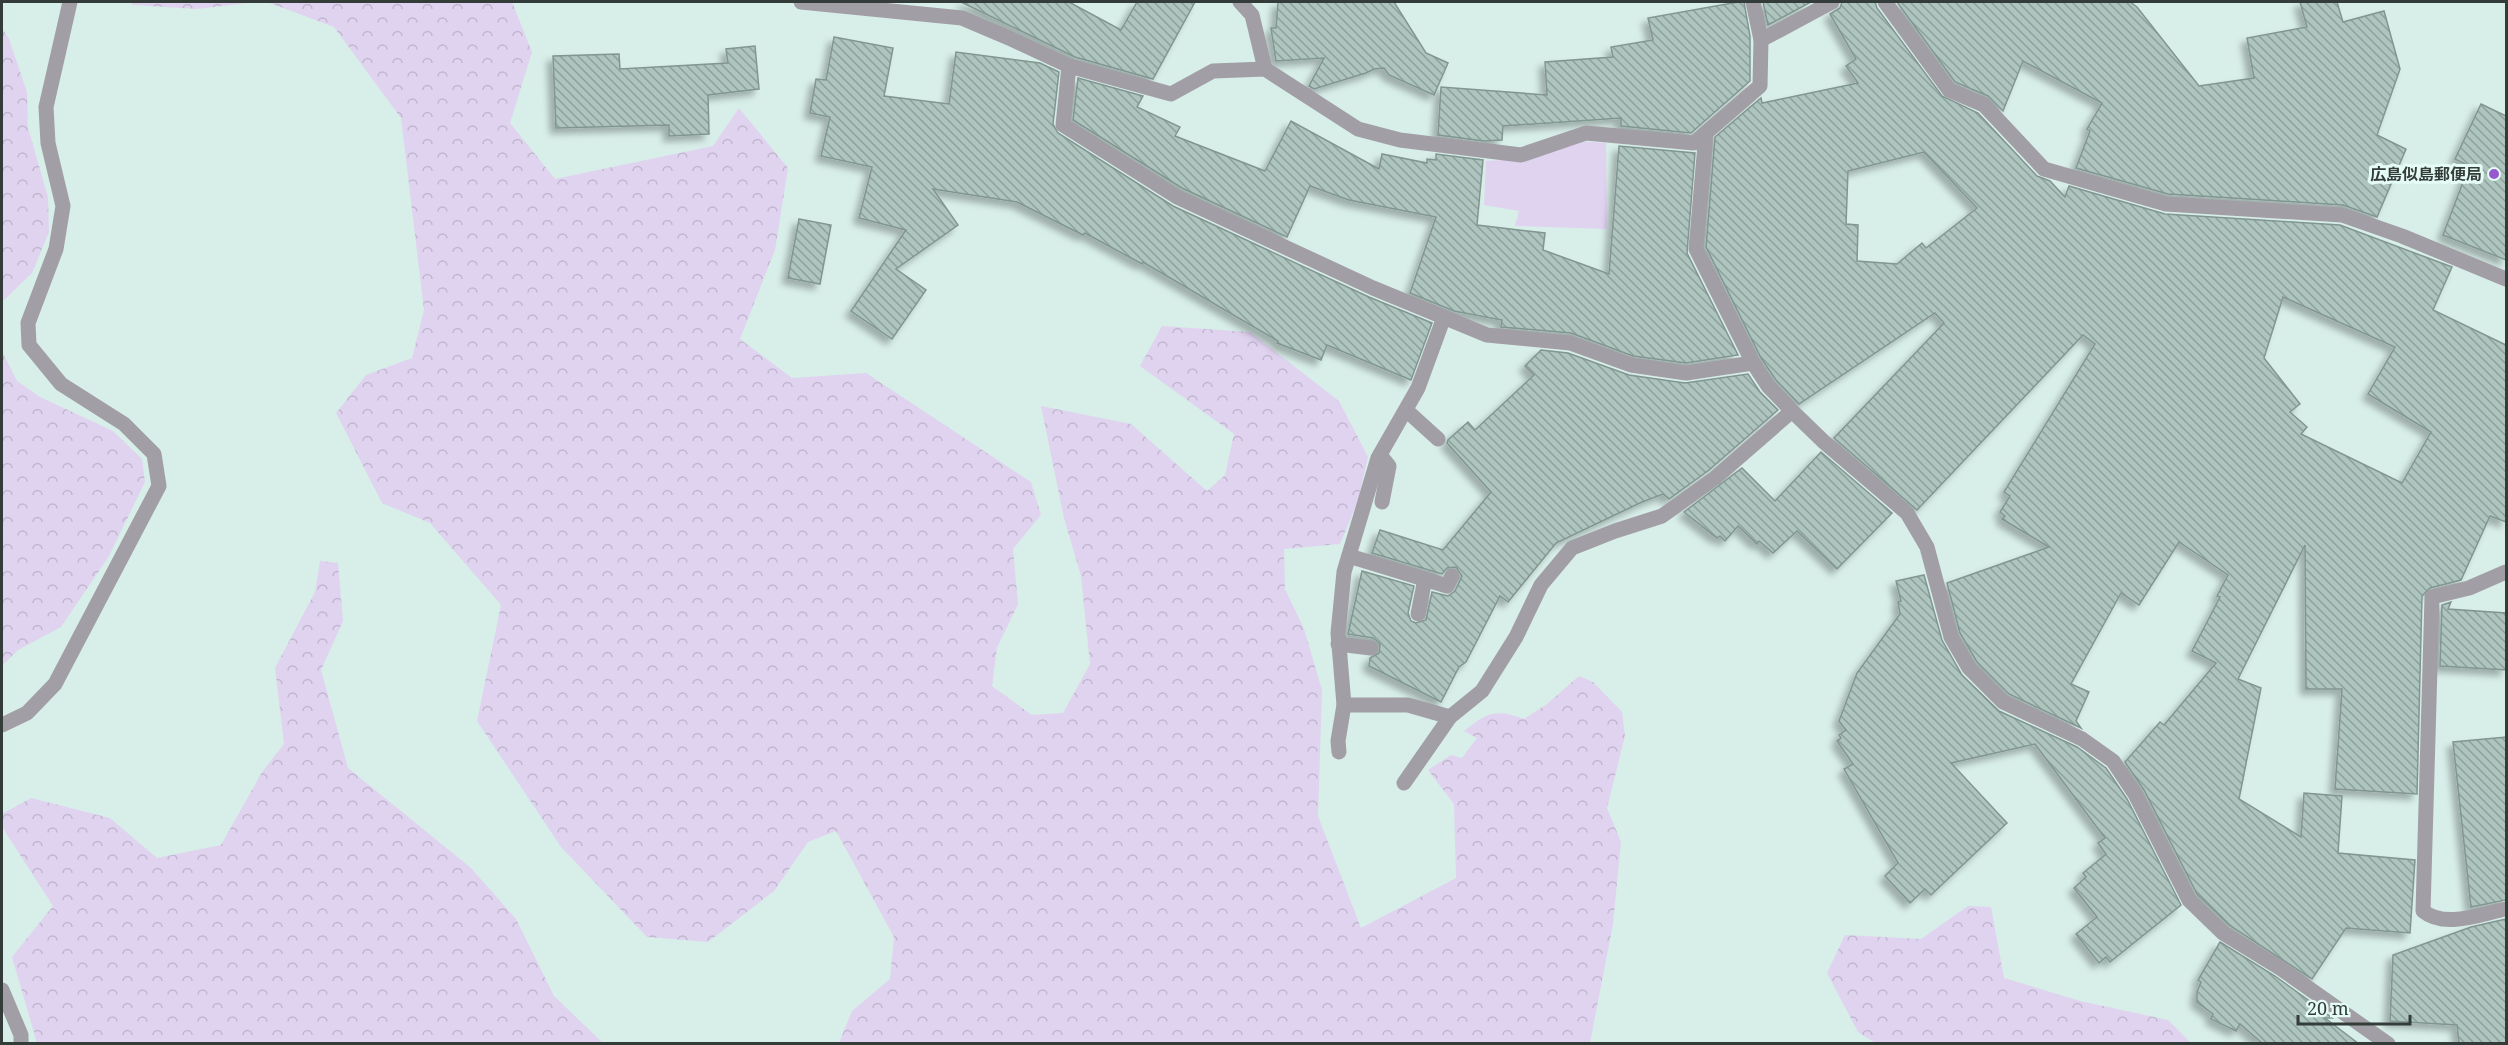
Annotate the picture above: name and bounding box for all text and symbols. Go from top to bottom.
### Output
place label: 広島似島郵便局 [2370,163,2482,185]
marker: 広島似島郵便局 [2487,167,2501,181]
scale bar [2298,988,2410,1026]
text: 20 m [2307,996,2349,1020]

